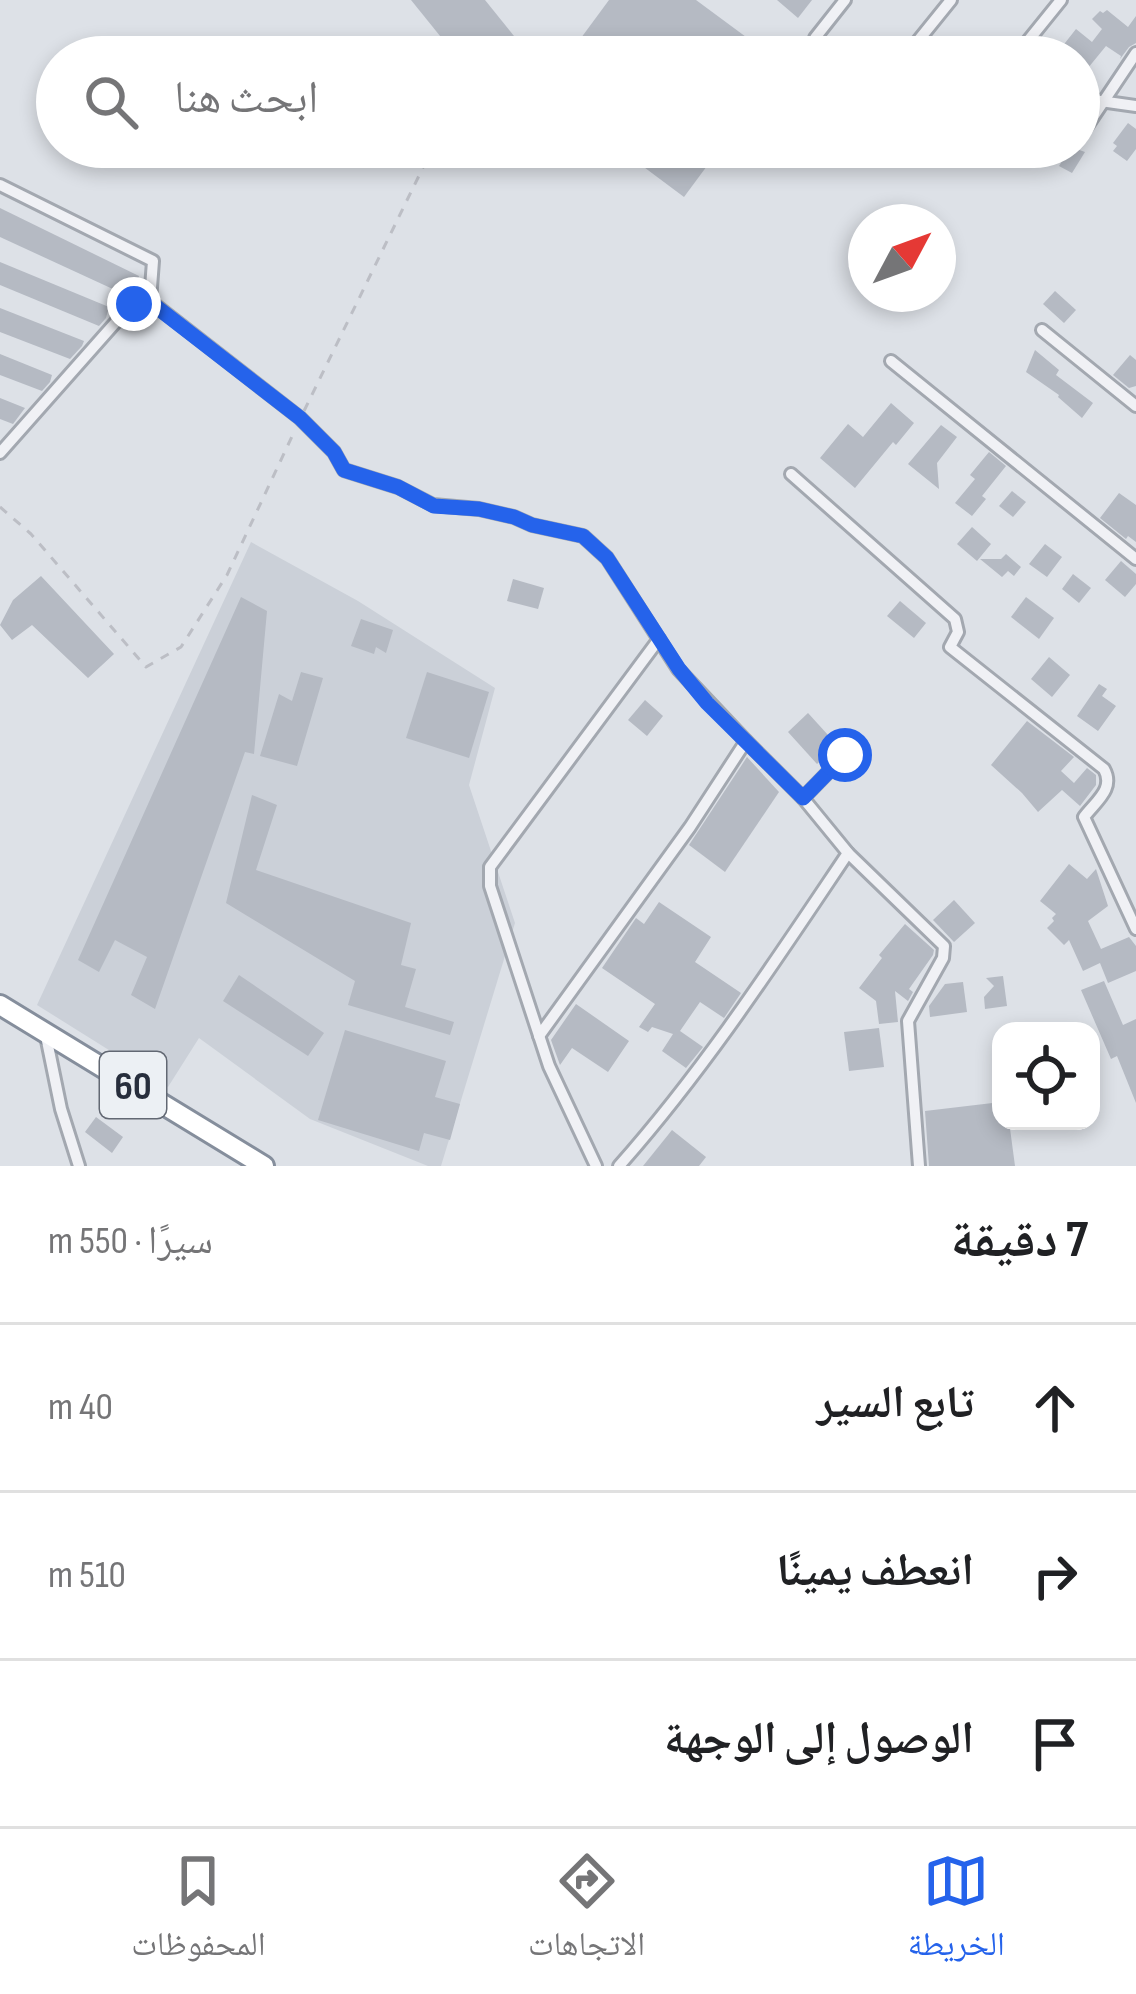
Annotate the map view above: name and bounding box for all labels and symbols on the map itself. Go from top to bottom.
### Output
north arrow [848,204,956,312]
route end [107,277,161,331]
route start [818,728,872,782]
road number: 60 [100,1052,166,1118]

